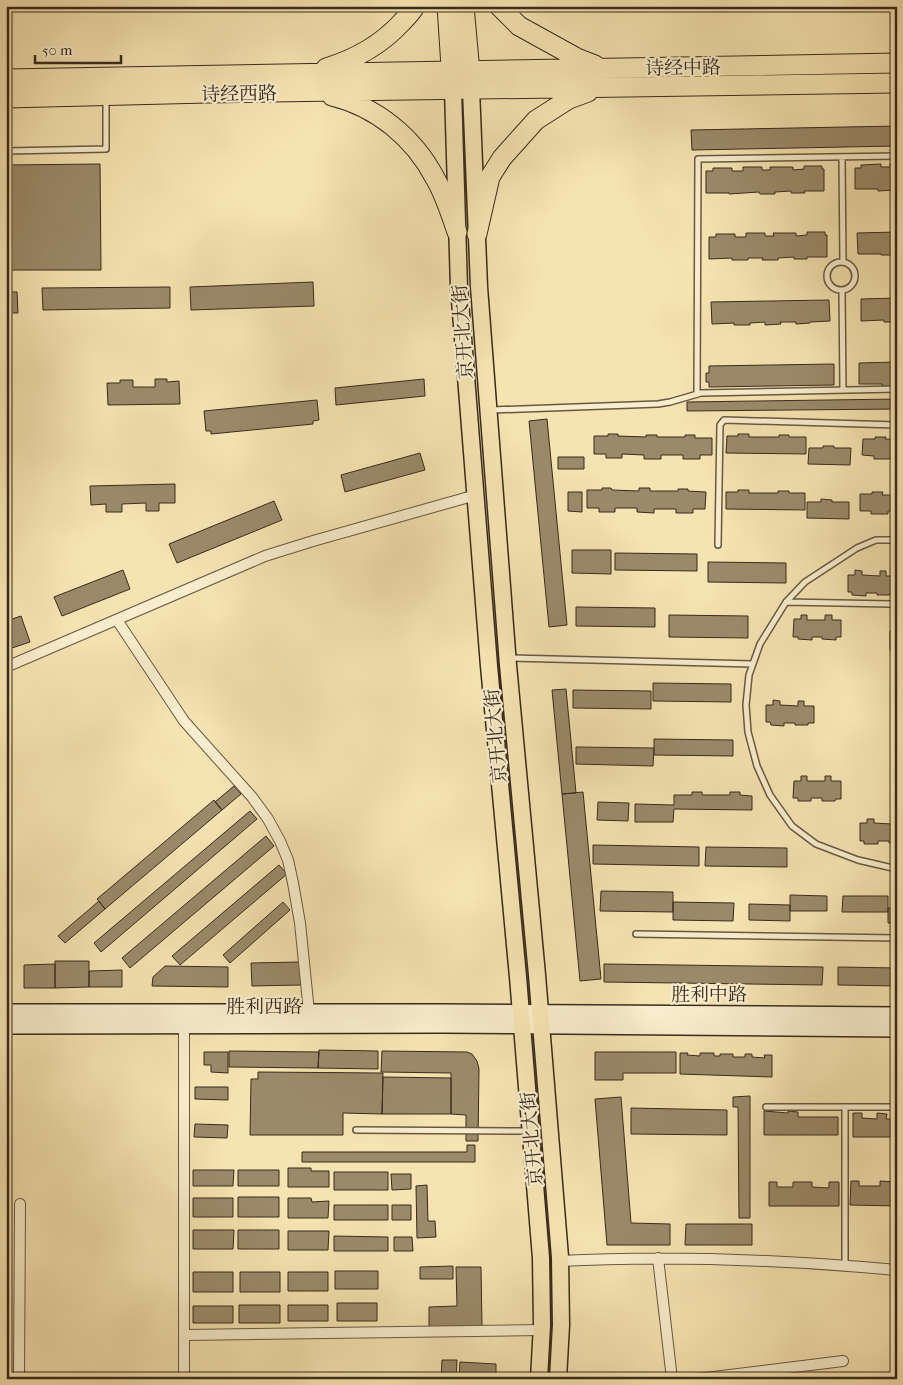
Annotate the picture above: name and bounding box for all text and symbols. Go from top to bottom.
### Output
scale bar [35,32,121,64]
text: 50 m [42,41,73,59]
street label: 诗经中路 [645,56,721,80]
street label: 诗经西路 [201,82,277,106]
street label: 京开北大街 [449,284,477,380]
street label: 京开北大街 [481,688,511,784]
street label: 胜利中路 [671,984,747,1006]
street label: 胜利西路 [226,996,302,1018]
street label: 京开北大街 [517,1091,547,1187]

